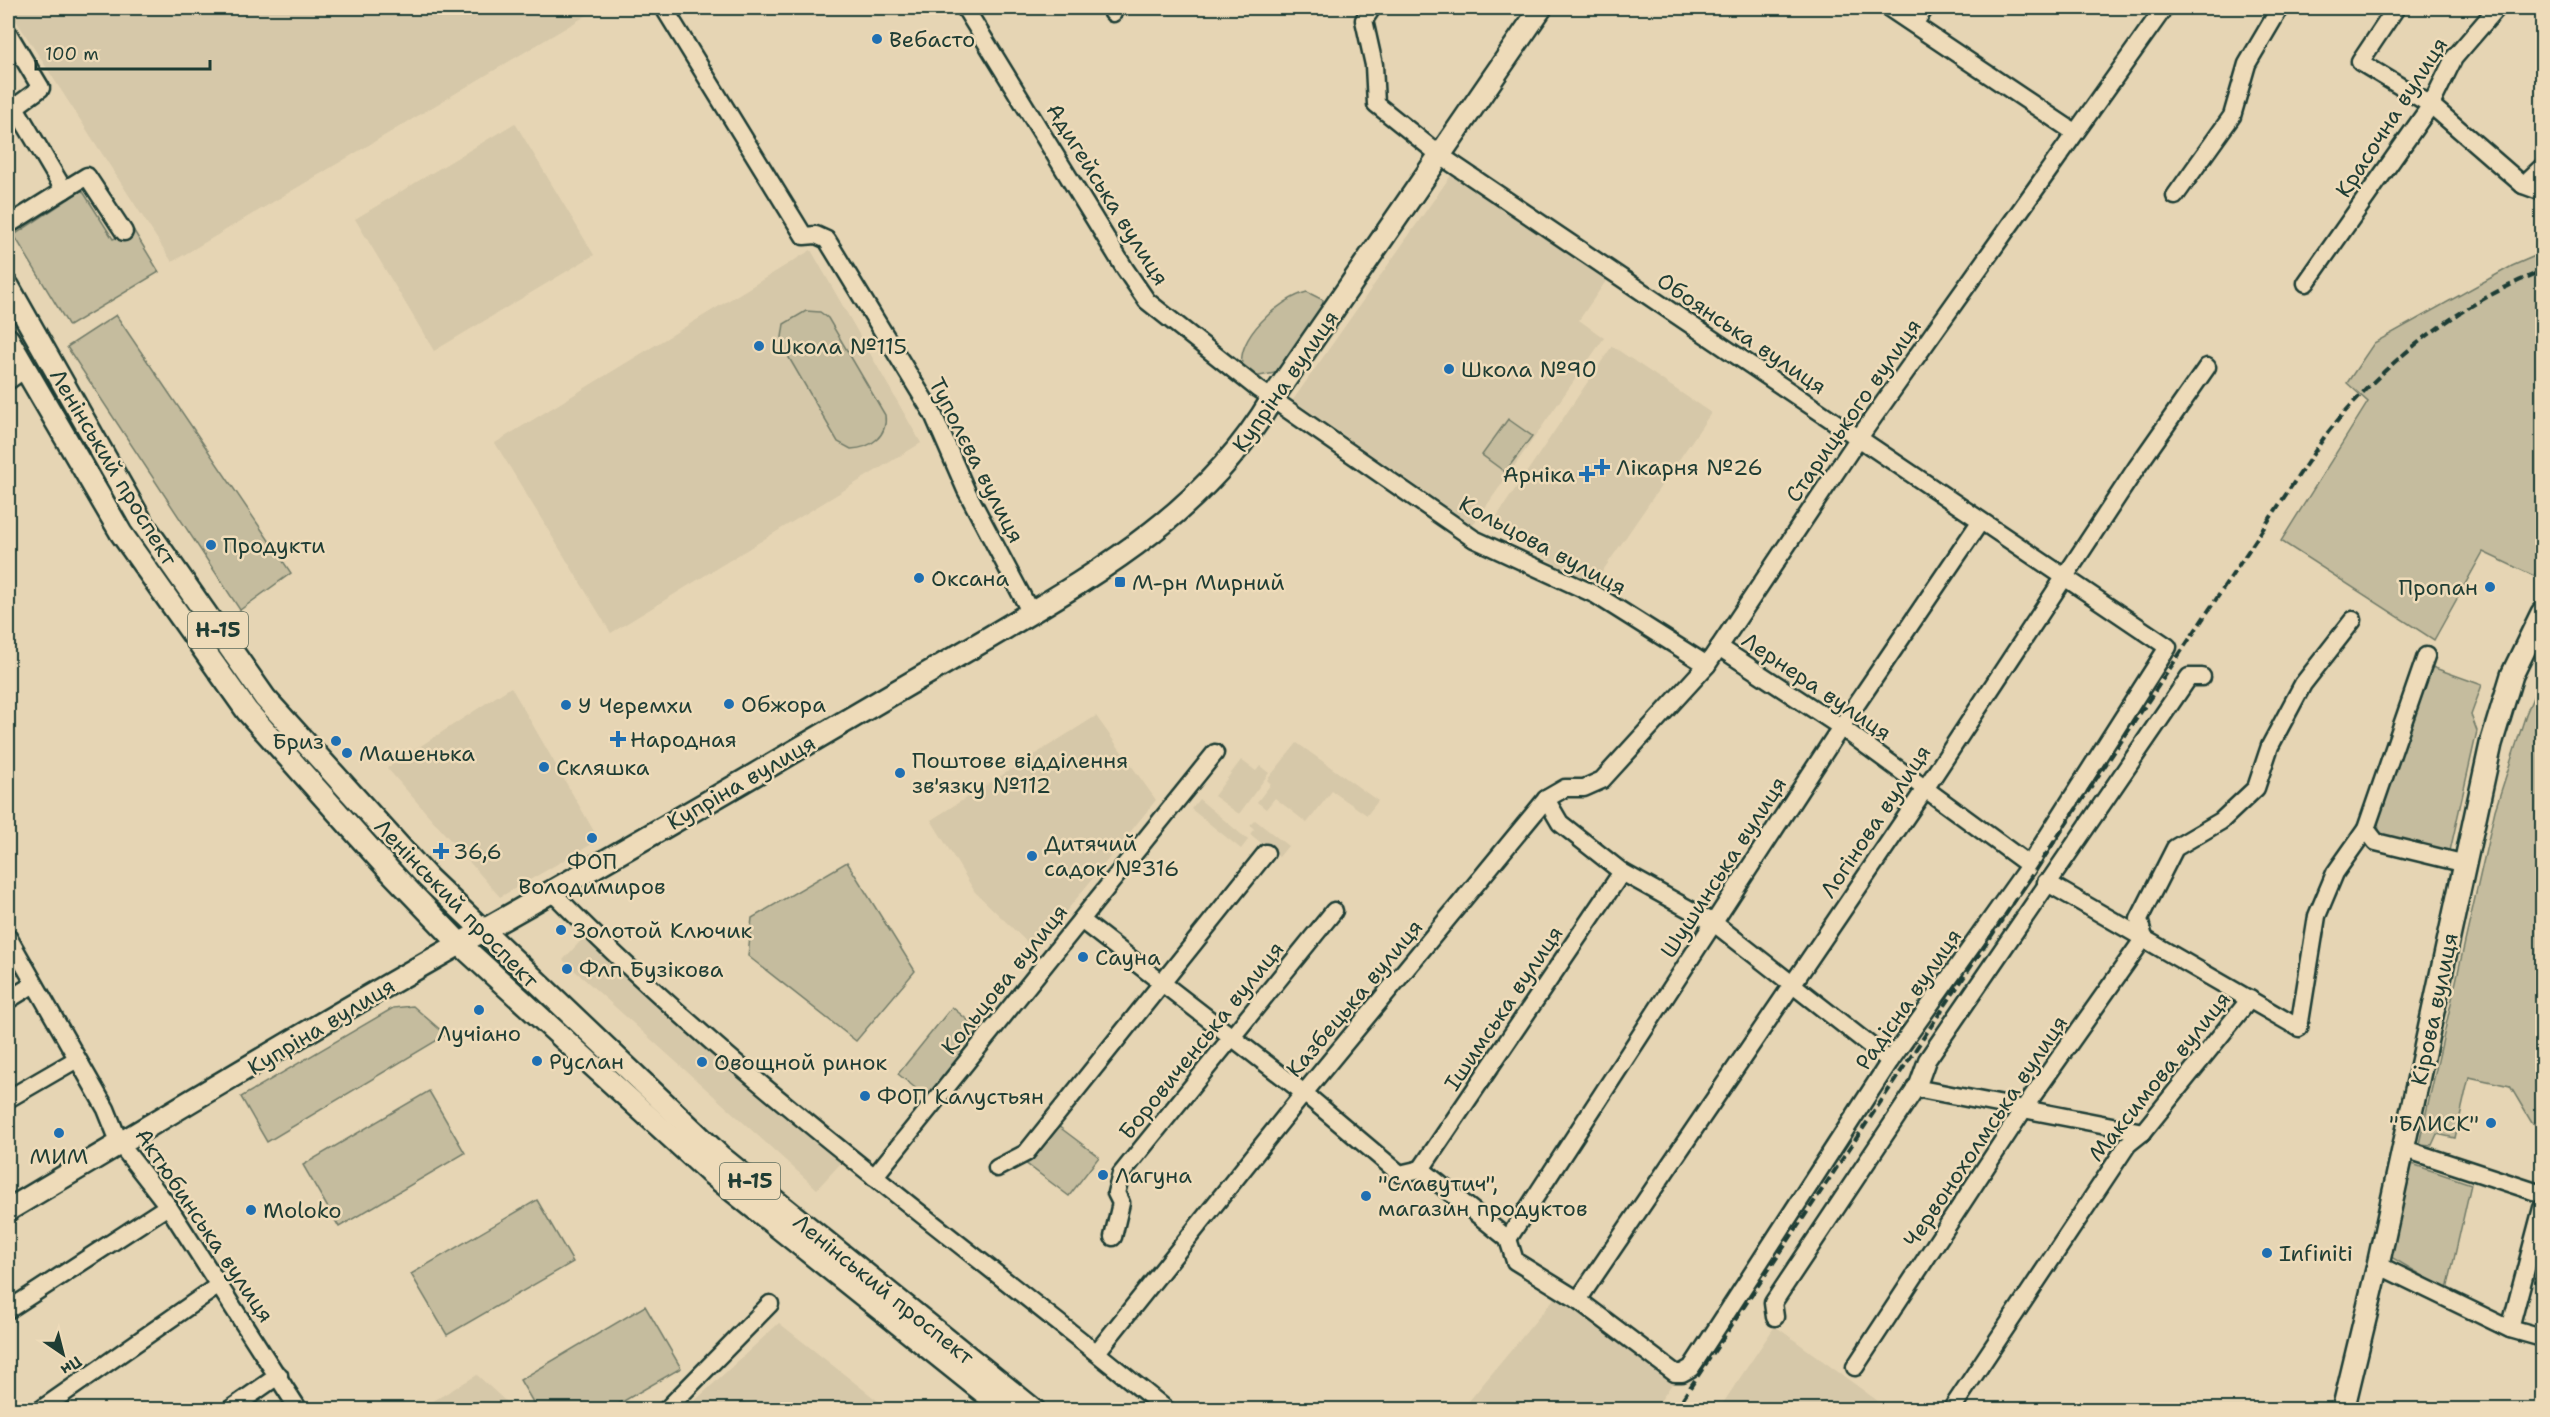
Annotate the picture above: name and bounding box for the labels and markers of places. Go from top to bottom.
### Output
place label: Вебасто [889,25,975,54]
marker: Вебасто [870,32,884,46]
place label: Школа №115 [771,332,907,361]
marker: Школа №115 [752,339,766,353]
place label: Школа №90 [1461,355,1597,384]
marker: Школа №90 [1442,362,1456,376]
place label: Лікарня №26 [1616,453,1763,482]
marker: Лікарня №26 [1593,458,1611,476]
place label: Арніка [1503,460,1575,489]
marker: Арніка [1580,467,1594,481]
place label: Продукти [223,531,326,560]
marker: Продукти [204,538,218,552]
place label: Оксана [931,564,1009,593]
place label: М-рн Мирний [1132,568,1285,597]
marker: Оксана [912,571,926,585]
place label: Пропан [2399,573,2478,602]
marker: М-рн Мирний [1113,575,1127,589]
marker: Пропан [2483,580,2497,594]
place label: Обжора [741,690,826,719]
place label: У Черемхи [578,691,692,720]
marker: Обжора [722,697,736,711]
marker: У Черемхи [559,698,573,712]
place label: Народная [630,725,737,754]
place label: Бриз [272,727,324,756]
marker: Народная [611,732,625,746]
marker: Бриз [329,734,343,748]
place label: Машенька [359,739,475,768]
marker: Машенька [340,746,354,760]
place label: Поштове відділення зв'язку №112 [912,746,1128,800]
place label: Скляшка [556,753,650,782]
marker: Скляшка [537,760,551,774]
marker: Поштове відділення зв'язку №112 [893,766,907,780]
place label: Дитячий садок №316 [1044,829,1179,883]
marker: ФОП Володимиров [585,831,599,845]
place label: 36,6 [453,837,502,866]
marker: 36,6 [434,844,448,858]
place label: ФОП Володимиров [518,847,666,901]
marker: Дитячий садок №316 [1025,849,1039,863]
place label: Золотой Ключик [573,916,753,945]
marker: Золотой Ключик [554,923,568,937]
place label: Сауна [1095,943,1161,972]
marker: Сауна [1076,950,1090,964]
place label: Флп Бузікова [579,955,724,984]
marker: Флп Бузікова [560,962,574,976]
marker: Лучіано [472,1003,486,1017]
place label: Лучіано [437,1019,521,1048]
place label: Руслан [549,1047,624,1076]
place label: Овощной ринок [714,1048,887,1077]
marker: Руслан [530,1054,544,1068]
marker: Овощной ринок [695,1055,709,1069]
place label: ФОП Калустьян [877,1082,1044,1111]
marker: ФОП Калустьян [858,1089,872,1103]
place label: "БЛИСК" [2389,1109,2479,1138]
marker: "БЛИСК" [2484,1116,2498,1130]
marker: МИМ [52,1126,66,1140]
place label: МИМ [30,1142,88,1171]
place label: Лагуна [1115,1161,1192,1190]
marker: Лагуна [1096,1168,1110,1182]
place label: "Славутич", магазин продуктов [1378,1169,1588,1223]
marker: "Славутич", магазин продуктов [1359,1189,1373,1203]
place label: Moloko [263,1196,342,1225]
marker: Moloko [244,1203,258,1217]
place label: Infiniti [2279,1239,2353,1268]
marker: Infiniti [2260,1246,2274,1260]

